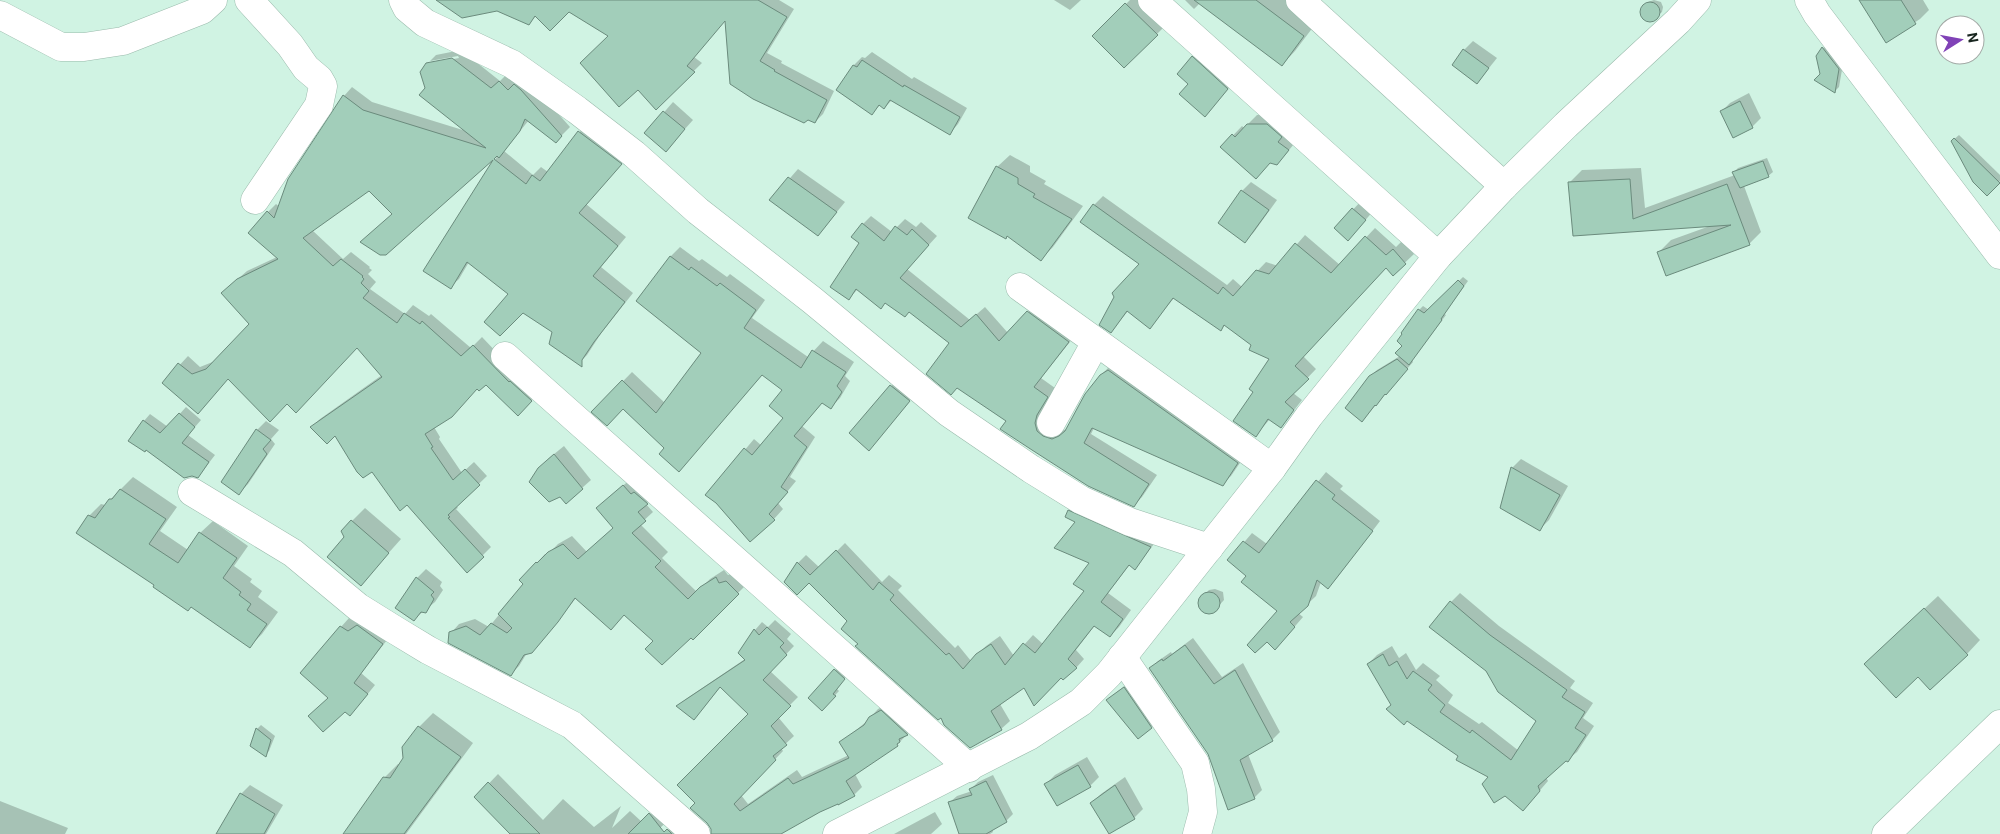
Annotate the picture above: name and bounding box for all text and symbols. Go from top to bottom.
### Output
north arrow [1935,15,1985,65]
text: N [1964,31,1982,44]

